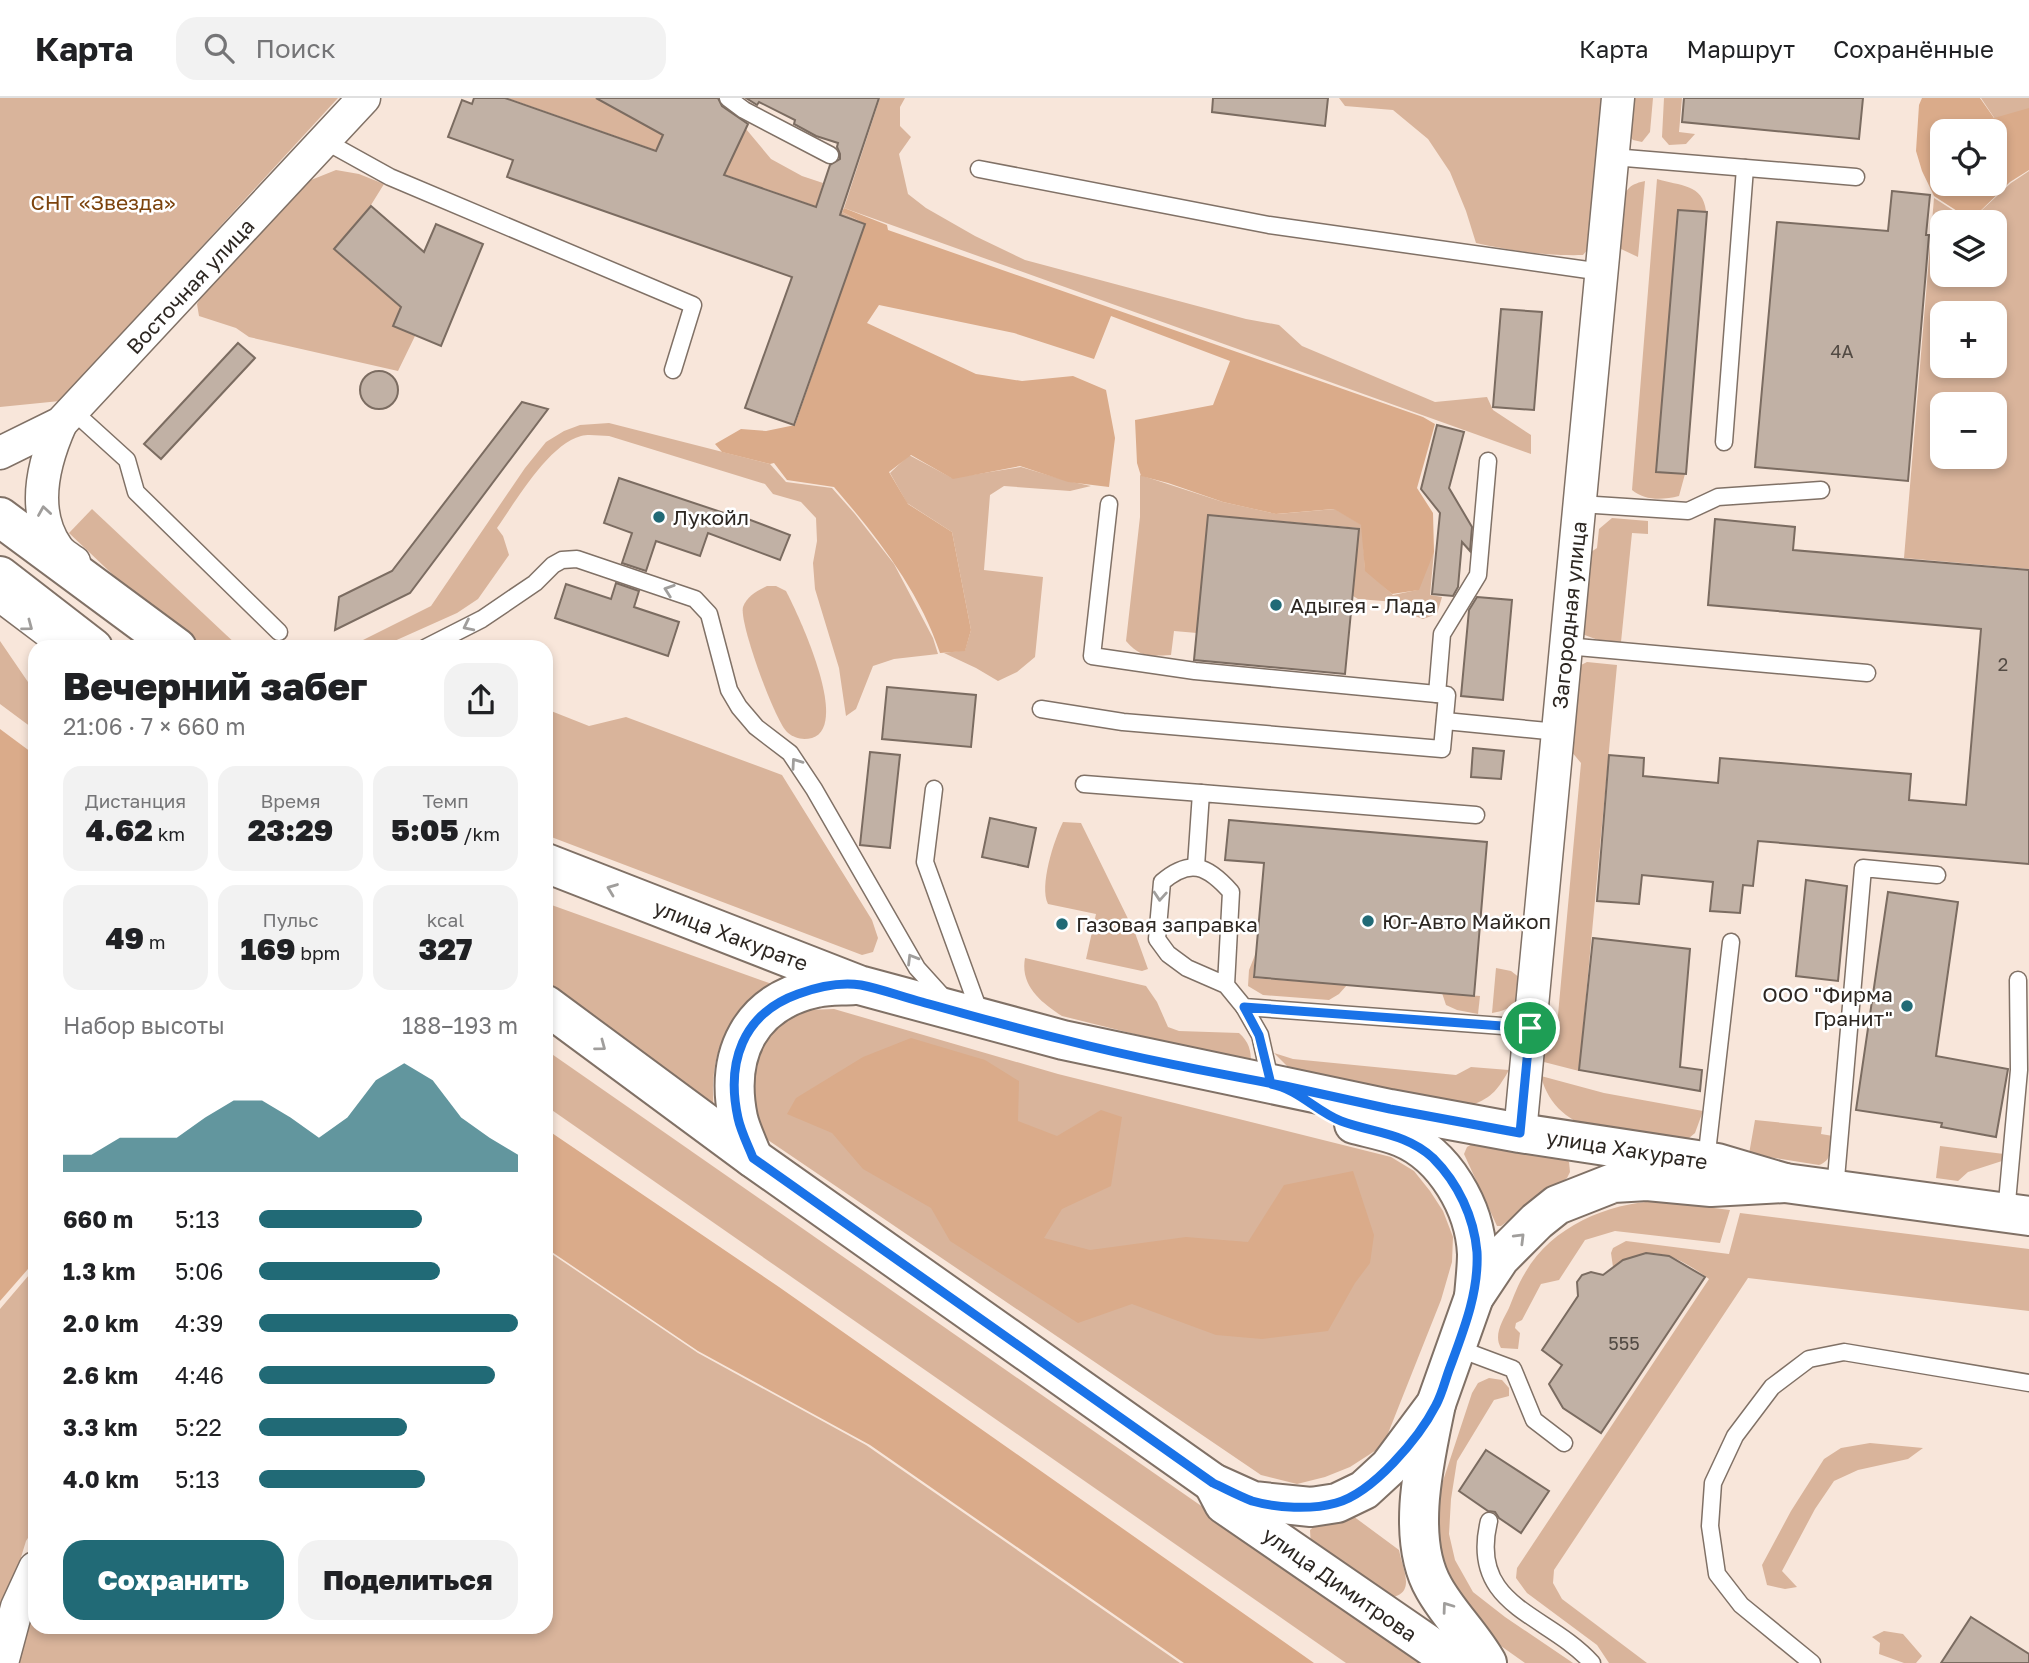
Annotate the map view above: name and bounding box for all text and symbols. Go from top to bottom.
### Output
search box [176,17,666,80]
text: Карта [35,29,134,68]
icon: search [200,29,238,67]
text: Поиск [256,33,336,64]
text: Карта [1579,34,1649,63]
text: Маршрут [1687,34,1795,63]
text: Сохранённые [1833,34,1994,63]
map controls [1930,119,2007,469]
button: locate [1930,119,2007,196]
park label: СНТ «Звезда» [31,189,175,215]
button: layers [1930,210,2007,287]
street label: Восточная улица [121,213,259,359]
button: + [1930,301,2007,378]
house number: 4А [1830,340,1854,362]
button: − [1930,392,2007,469]
place label: Лукойл [673,504,749,530]
one-way arrow [37,505,52,517]
marker: Лукойл [651,509,667,525]
street label: Загородная улица [1546,520,1592,710]
one-way arrow [663,584,675,598]
place label: Адыгея - Лада [1290,592,1436,618]
marker: Адыгея - Лада [1268,597,1284,613]
one-way arrow [21,618,33,631]
one-way arrow [463,618,475,632]
house number: 2 [1998,653,2008,675]
text: Вечерний забег [63,663,368,708]
button: share [444,663,518,737]
text: 21:06 · 7 × 660 m [63,712,246,740]
one-way arrow [792,758,804,771]
text: Дистанция [85,789,186,812]
text: Время [261,789,320,812]
text: Темп [422,789,469,812]
text: 4.62 [86,812,153,848]
text: 23:29 [248,812,333,848]
text: 5:05 [391,812,459,848]
text: km [153,822,185,845]
text: /km [459,822,500,845]
one-way arrow [607,883,619,897]
one-way arrow [1153,891,1168,902]
street label: улица Хакурате [650,894,812,976]
text: Пульс [262,908,319,931]
text: kcal [427,908,464,931]
place label: Юг-Авто Майкоп [1382,908,1551,934]
place label: Газовая заправка [1076,911,1258,937]
marker: Юг-Авто Майкоп [1360,913,1376,929]
marker: Газовая заправка [1054,916,1070,932]
text: 49 [105,920,144,956]
text: m [144,930,166,953]
text: 169 [241,931,295,967]
text: 327 [419,931,472,967]
text: bpm [295,941,340,964]
one-way arrow [907,954,920,967]
place label: ООО "Фирма Гранит" [1762,981,1893,1031]
pin [1500,998,1560,1058]
marker: ООО "Фирма Гранит" [1899,998,1915,1014]
icon: arrive [1511,1009,1549,1047]
text: Набор высоты [63,1011,225,1039]
text: 188–193 m [402,1011,518,1039]
one-way arrow [593,1037,605,1050]
street label: улица Хакурате [1544,1123,1710,1175]
text: 660 m [63,1205,133,1233]
text: 5:13 [175,1205,220,1233]
one-way arrow [1512,1233,1525,1246]
text: 1.3 km [63,1257,135,1285]
text: 5:06 [175,1257,223,1285]
text: 2.0 km [63,1309,139,1337]
text: 4:39 [175,1309,223,1337]
house number: 555 [1608,1332,1640,1354]
text: 2.6 km [63,1361,138,1389]
text: 4:46 [175,1361,224,1389]
text: 3.3 km [63,1413,138,1441]
text: 5:22 [175,1413,222,1441]
text: 4.0 km [63,1465,139,1493]
text: 5:13 [175,1465,220,1493]
street label: улица Димитрова [1258,1521,1422,1647]
button: Сохранить [63,1540,284,1620]
button: Поделиться [298,1540,518,1620]
one-way arrow [1443,1603,1455,1615]

